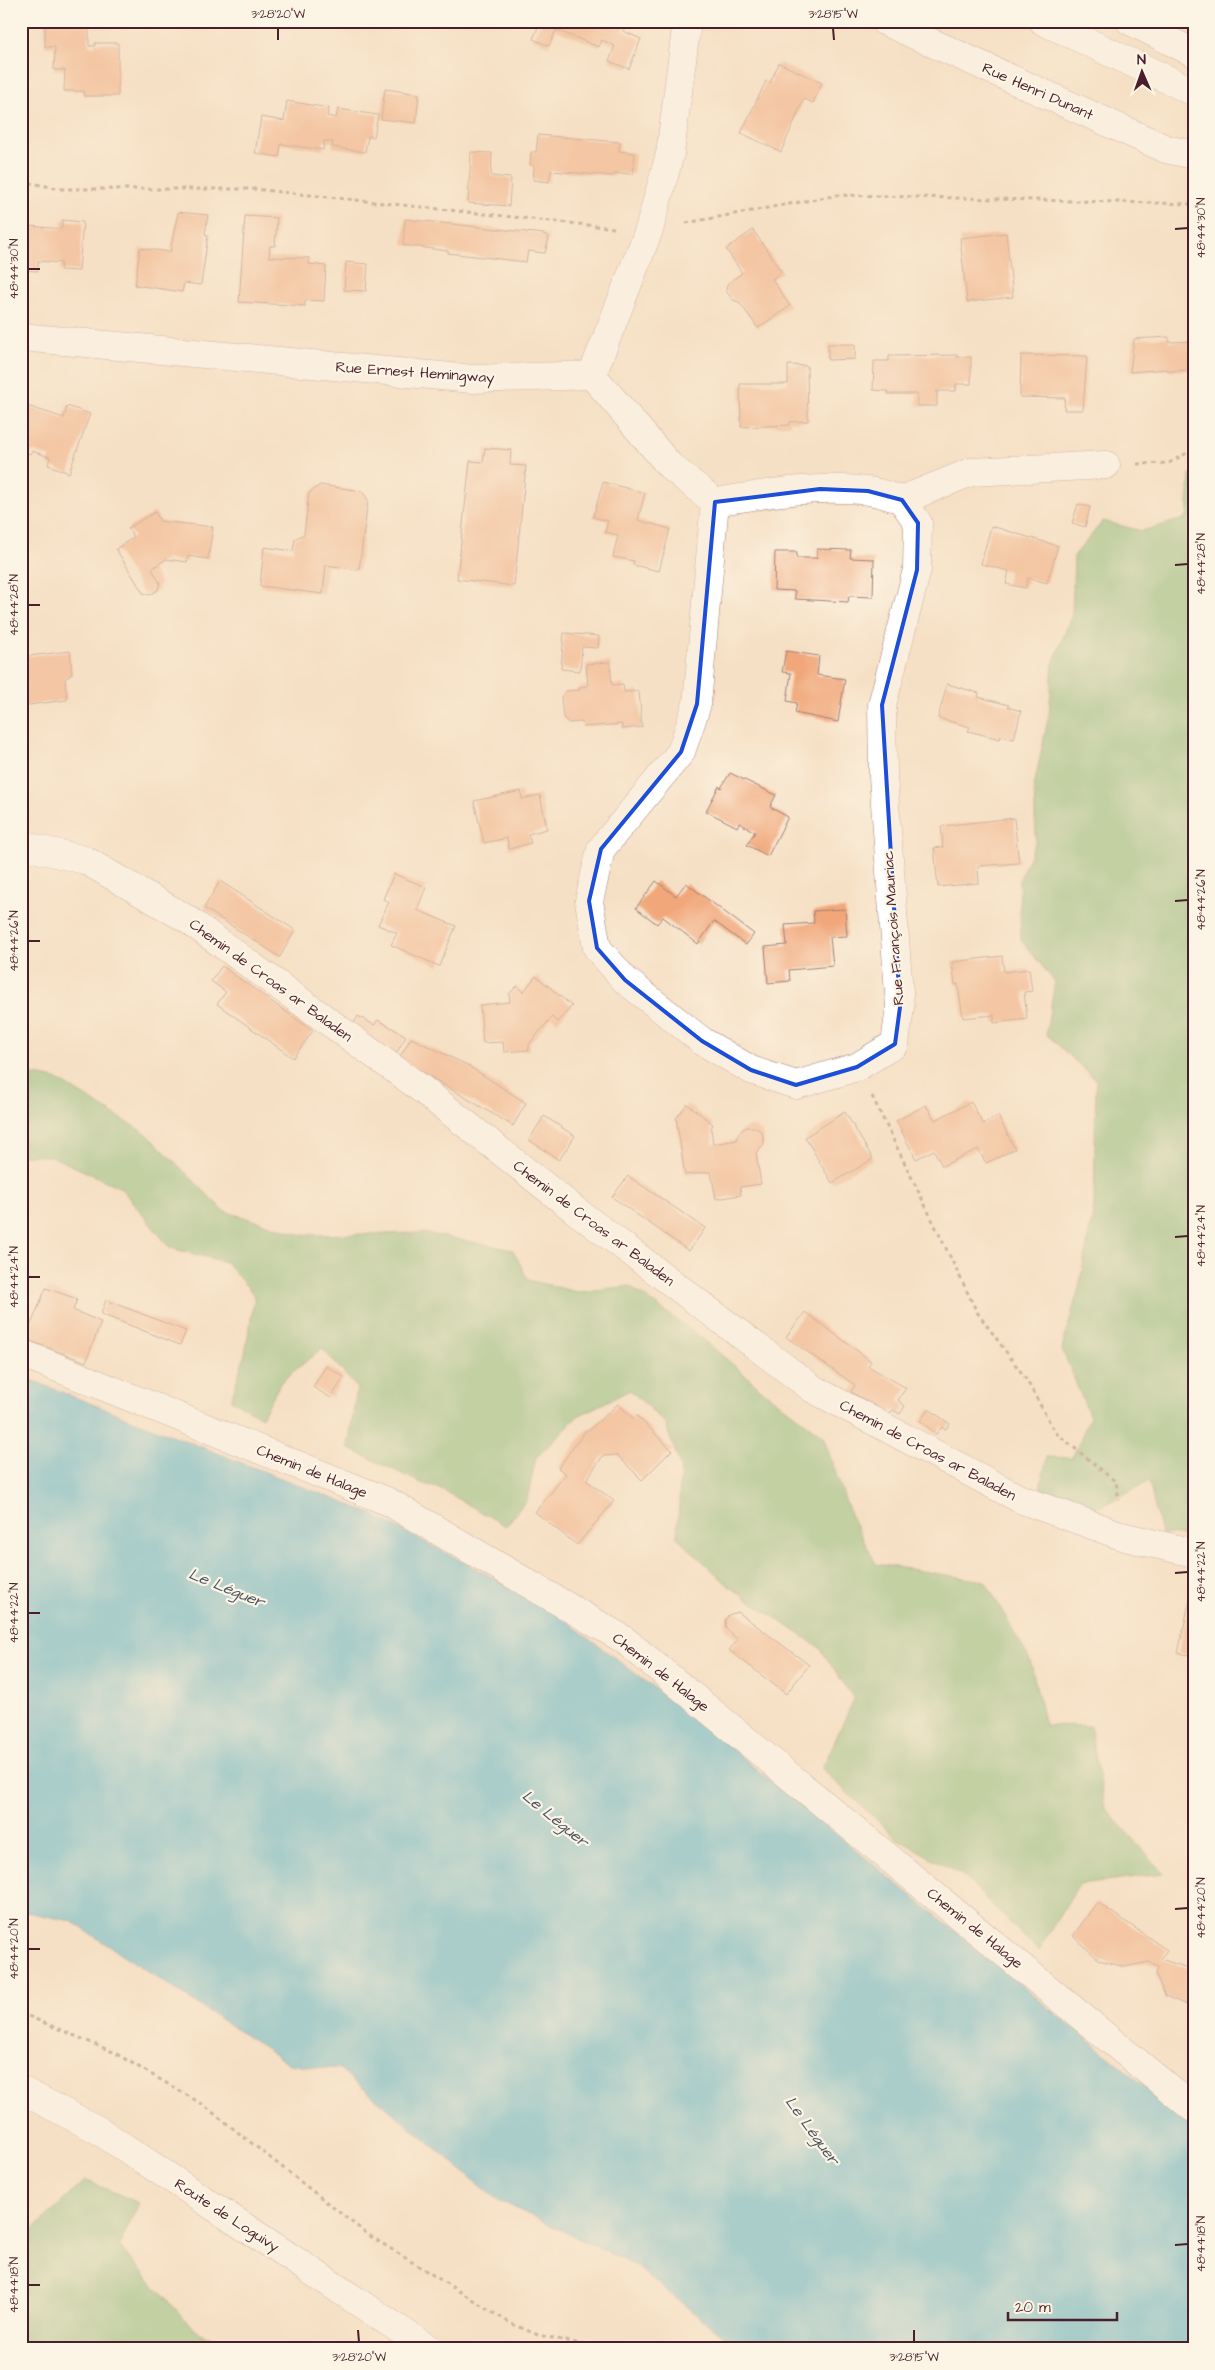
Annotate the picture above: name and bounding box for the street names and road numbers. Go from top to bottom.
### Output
street label: Rue Henri Dunant [979,58,1097,125]
street label: Rue Ernest Hemingway [335,356,495,390]
street label: Rue François Mauriac [878,849,909,1006]
street label: Chemin de Croas ar Baladen [185,914,357,1047]
street label: Chemin de Croas ar Baladen [509,1156,679,1291]
street label: Chemin de Croas ar Baladen [836,1395,1020,1506]
street label: Chemin de Halage [253,1440,370,1504]
street label: Chemin de Halage [607,1628,714,1718]
street label: Chemin de Halage [922,1883,1027,1974]
street label: Route de Loguivy [170,2174,283,2258]

